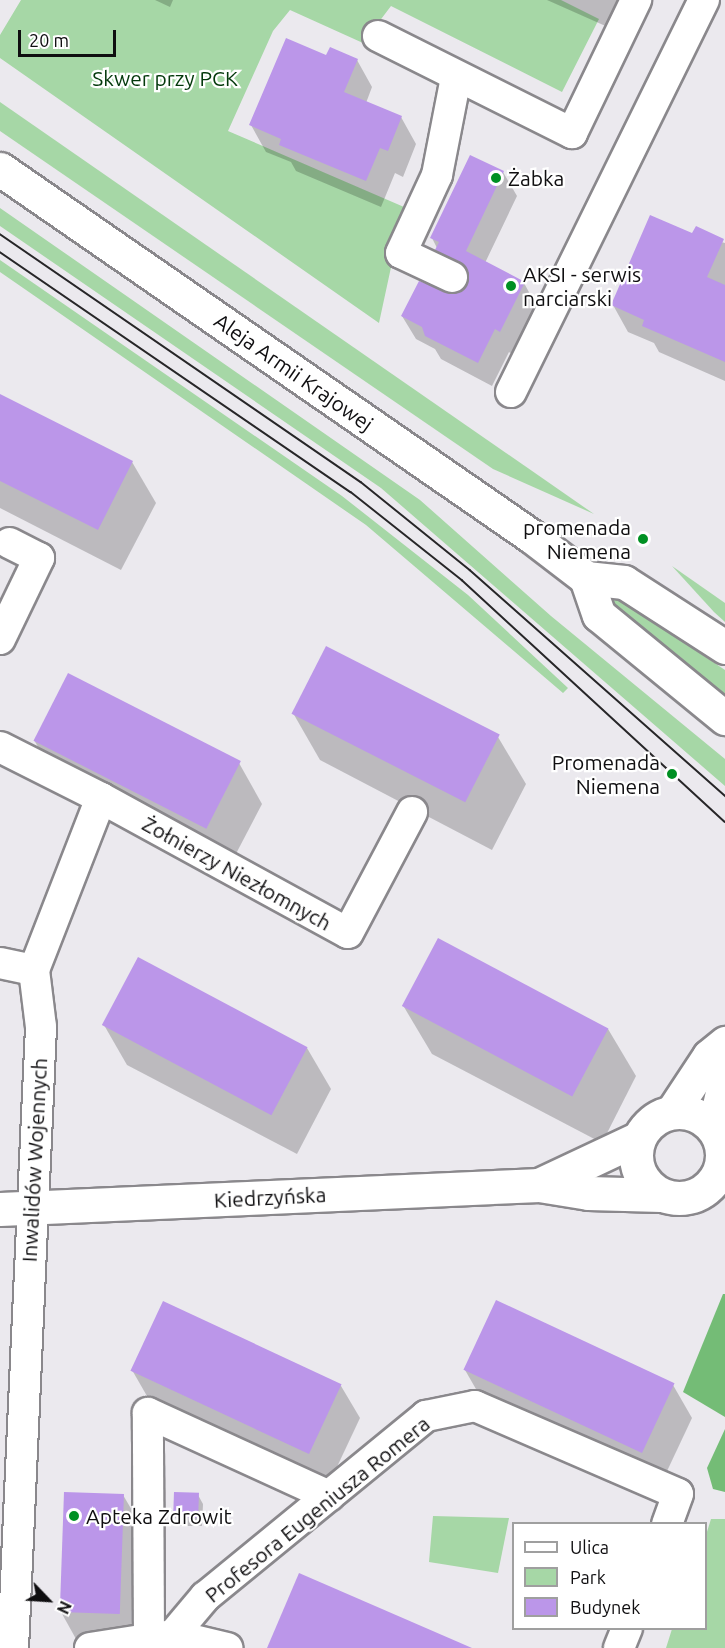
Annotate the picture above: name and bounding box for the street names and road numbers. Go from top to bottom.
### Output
street label: Aleja Armii Krajowej [210,308,378,436]
street label: Żołnierzy Niezłomnych [138,811,336,935]
street label: Inwalidów Wojennych [16,1057,52,1263]
street label: Kiedrzyńska [213,1181,327,1213]
street label: Profesora Eugeniusza Romera [200,1411,434,1607]

